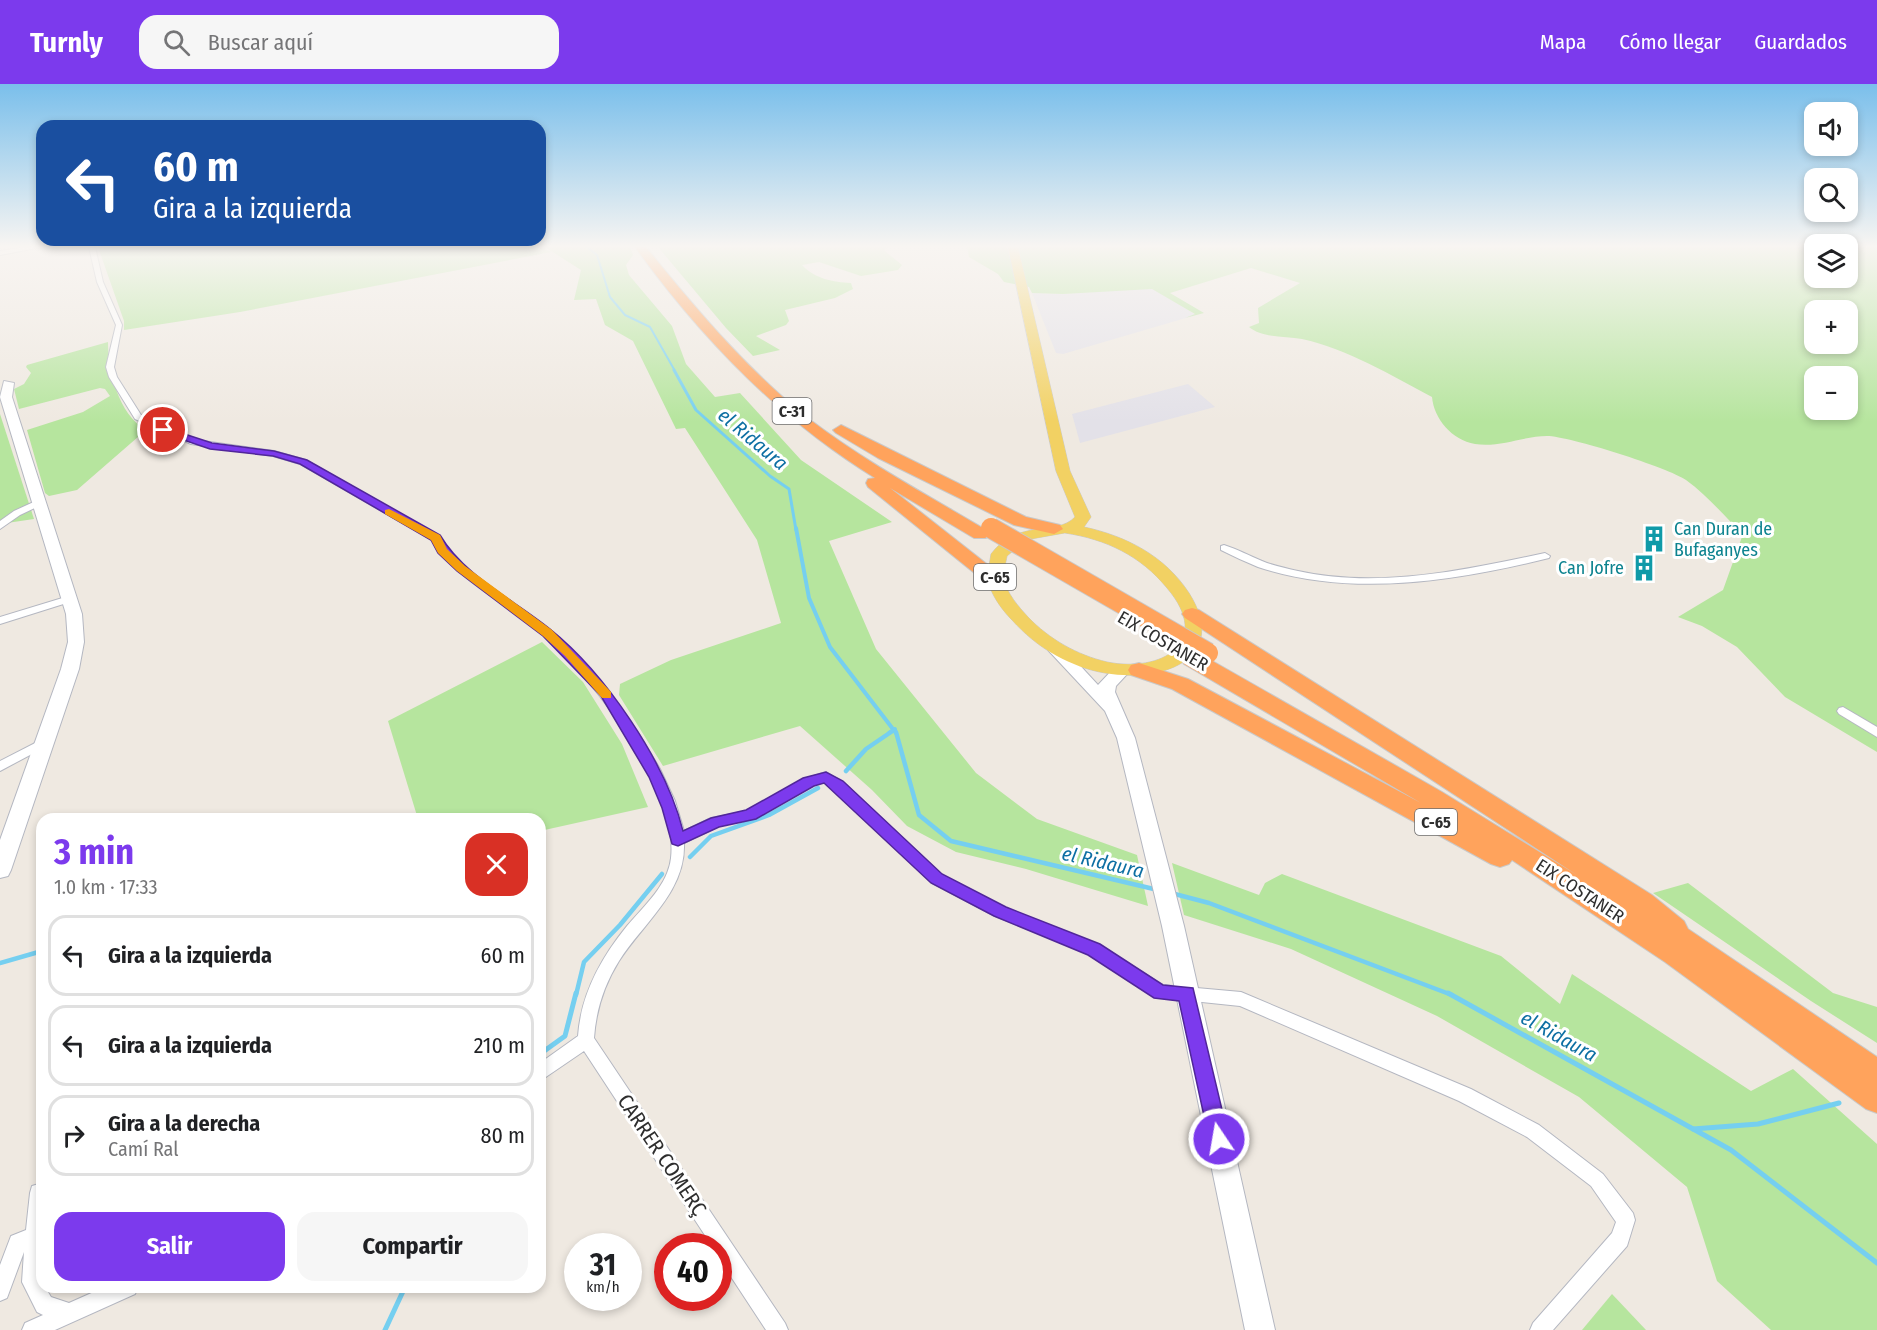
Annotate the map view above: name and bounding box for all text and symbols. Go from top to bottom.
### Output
search box [139,15,559,69]
text: Turnly [30,26,103,59]
icon: search [160,26,193,59]
text: Buscar aquí [208,29,313,56]
text: Mapa [1540,29,1586,55]
text: Cómo llegar [1619,29,1721,55]
text: Guardados [1754,29,1847,55]
map controls [1804,102,1858,420]
button: sound [1804,102,1858,156]
text: 60 m [153,142,239,192]
icon: left [54,144,132,222]
button: search [1804,168,1858,222]
text: Gira a la izquierda [153,193,352,225]
button: layers [1804,234,1858,288]
button: + [1804,300,1858,354]
button: − [1804,366,1858,420]
road number: C-31 [772,398,812,424]
water label: el Ridaura [713,403,793,475]
pin [137,404,188,455]
icon: arrive [146,413,179,446]
place label: Can Duran de Bufaganyes [1674,518,1772,561]
building icon: Can Duran de Bufaganyes [1639,524,1669,554]
building icon: Can Jofre [1629,553,1659,583]
place label: Can Jofre [1558,557,1624,579]
road number: C-65 [974,564,1016,590]
street label: EIX COSTANER [1114,606,1212,676]
road number: C-65 [1415,809,1457,835]
text: 3 min [54,830,134,874]
button: close [465,833,528,896]
water label: el Ridaura [1060,841,1146,883]
street label: EIX COSTANER [1532,854,1628,928]
text: 1.0 km · 17:33 [54,875,158,899]
icon: left [57,939,90,972]
text: Gira a la izquierda [108,942,272,969]
text: 60 m [481,942,525,969]
water label: el Ridaura [1517,1005,1601,1067]
icon: left [57,1029,90,1062]
text: Gira a la izquierda [108,1032,272,1059]
text: 210 m [474,1032,525,1059]
street label: CARRER COMERÇ [612,1089,712,1221]
position arrow [1187,1107,1251,1171]
text: Gira a la derecha [108,1110,260,1137]
icon: right [57,1119,90,1152]
text: 80 m [480,1122,525,1149]
text: Camí Ral [108,1137,178,1161]
button: Salir [54,1212,285,1281]
button: Compartir [297,1212,528,1281]
speed limit sign: 40 [654,1233,732,1311]
text: 31 [590,1247,616,1283]
text: km/h [586,1278,620,1296]

